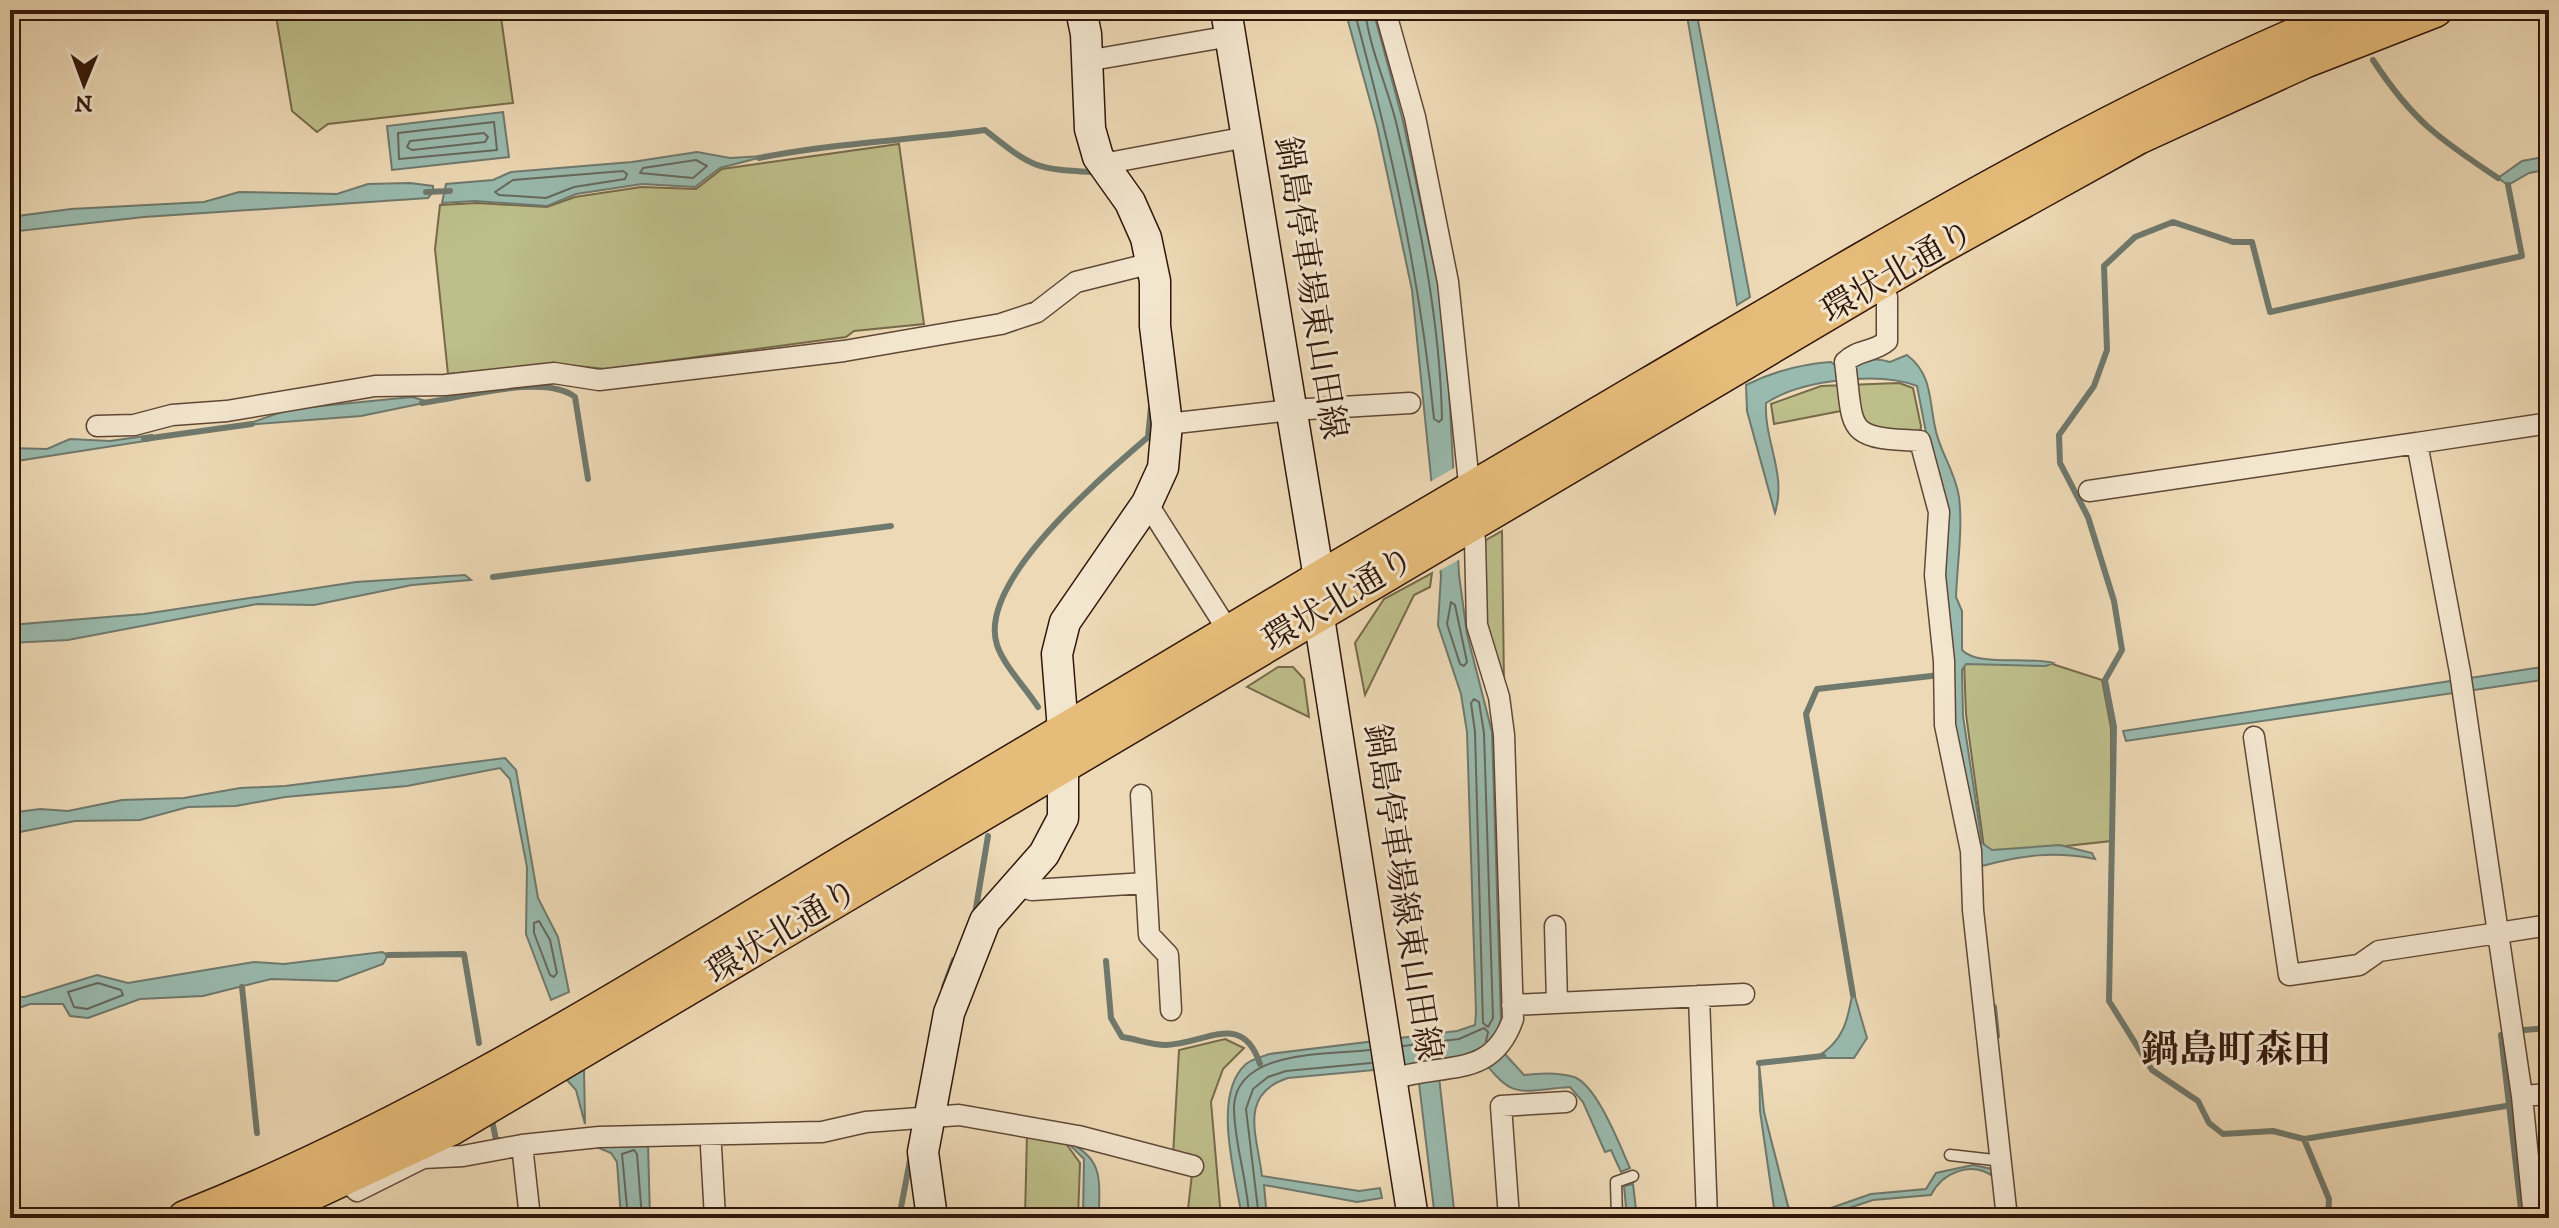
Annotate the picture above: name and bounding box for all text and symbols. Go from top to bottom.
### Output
north arrow [44,44,124,124]
text: N [74,89,93,116]
street label: 鍋島停車場東山田線 [1265,134,1355,442]
street label: 環状北通り [1814,211,1982,333]
street label: 環状北通り [1255,538,1423,662]
street label: 鍋島停車場線東山田線 [1355,721,1449,1063]
street label: 環状北通り [699,870,867,994]
district label: 鍋島町森田 [2141,1027,2331,1075]

